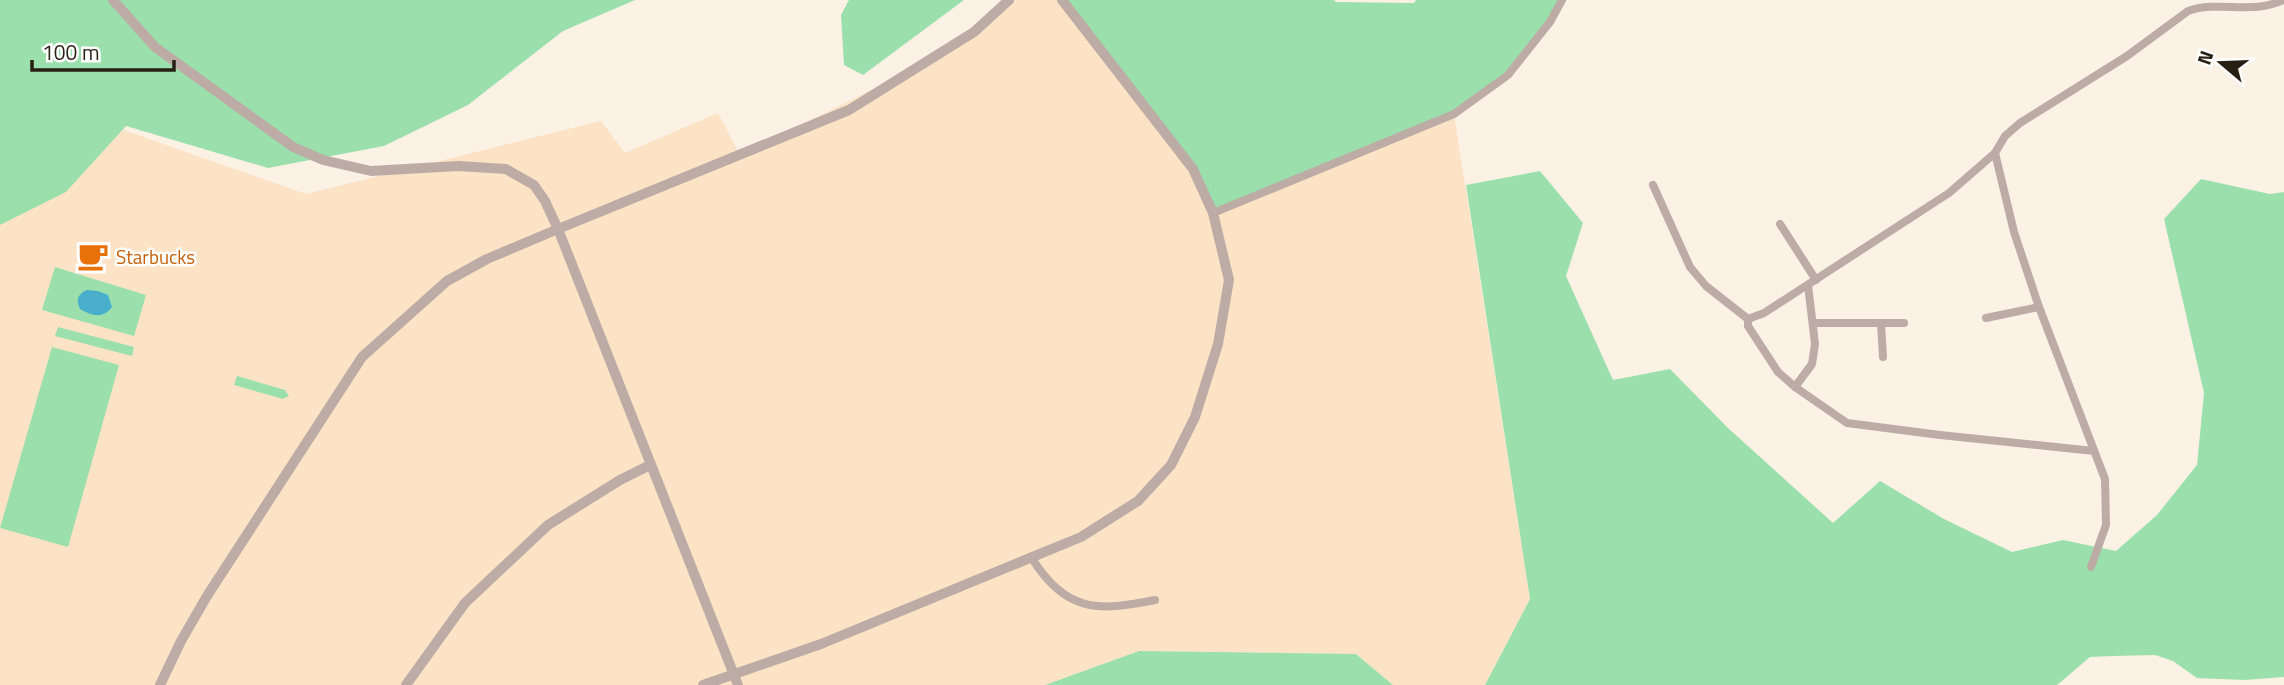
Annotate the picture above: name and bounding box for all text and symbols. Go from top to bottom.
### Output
scale bar [32,28,173,72]
north arrow [2186,28,2256,98]
text: 100 m [42,36,99,68]
text: N [2189,46,2220,68]
cafe icon: Starbucks [76,239,110,273]
place label: Starbucks [116,242,195,271]

